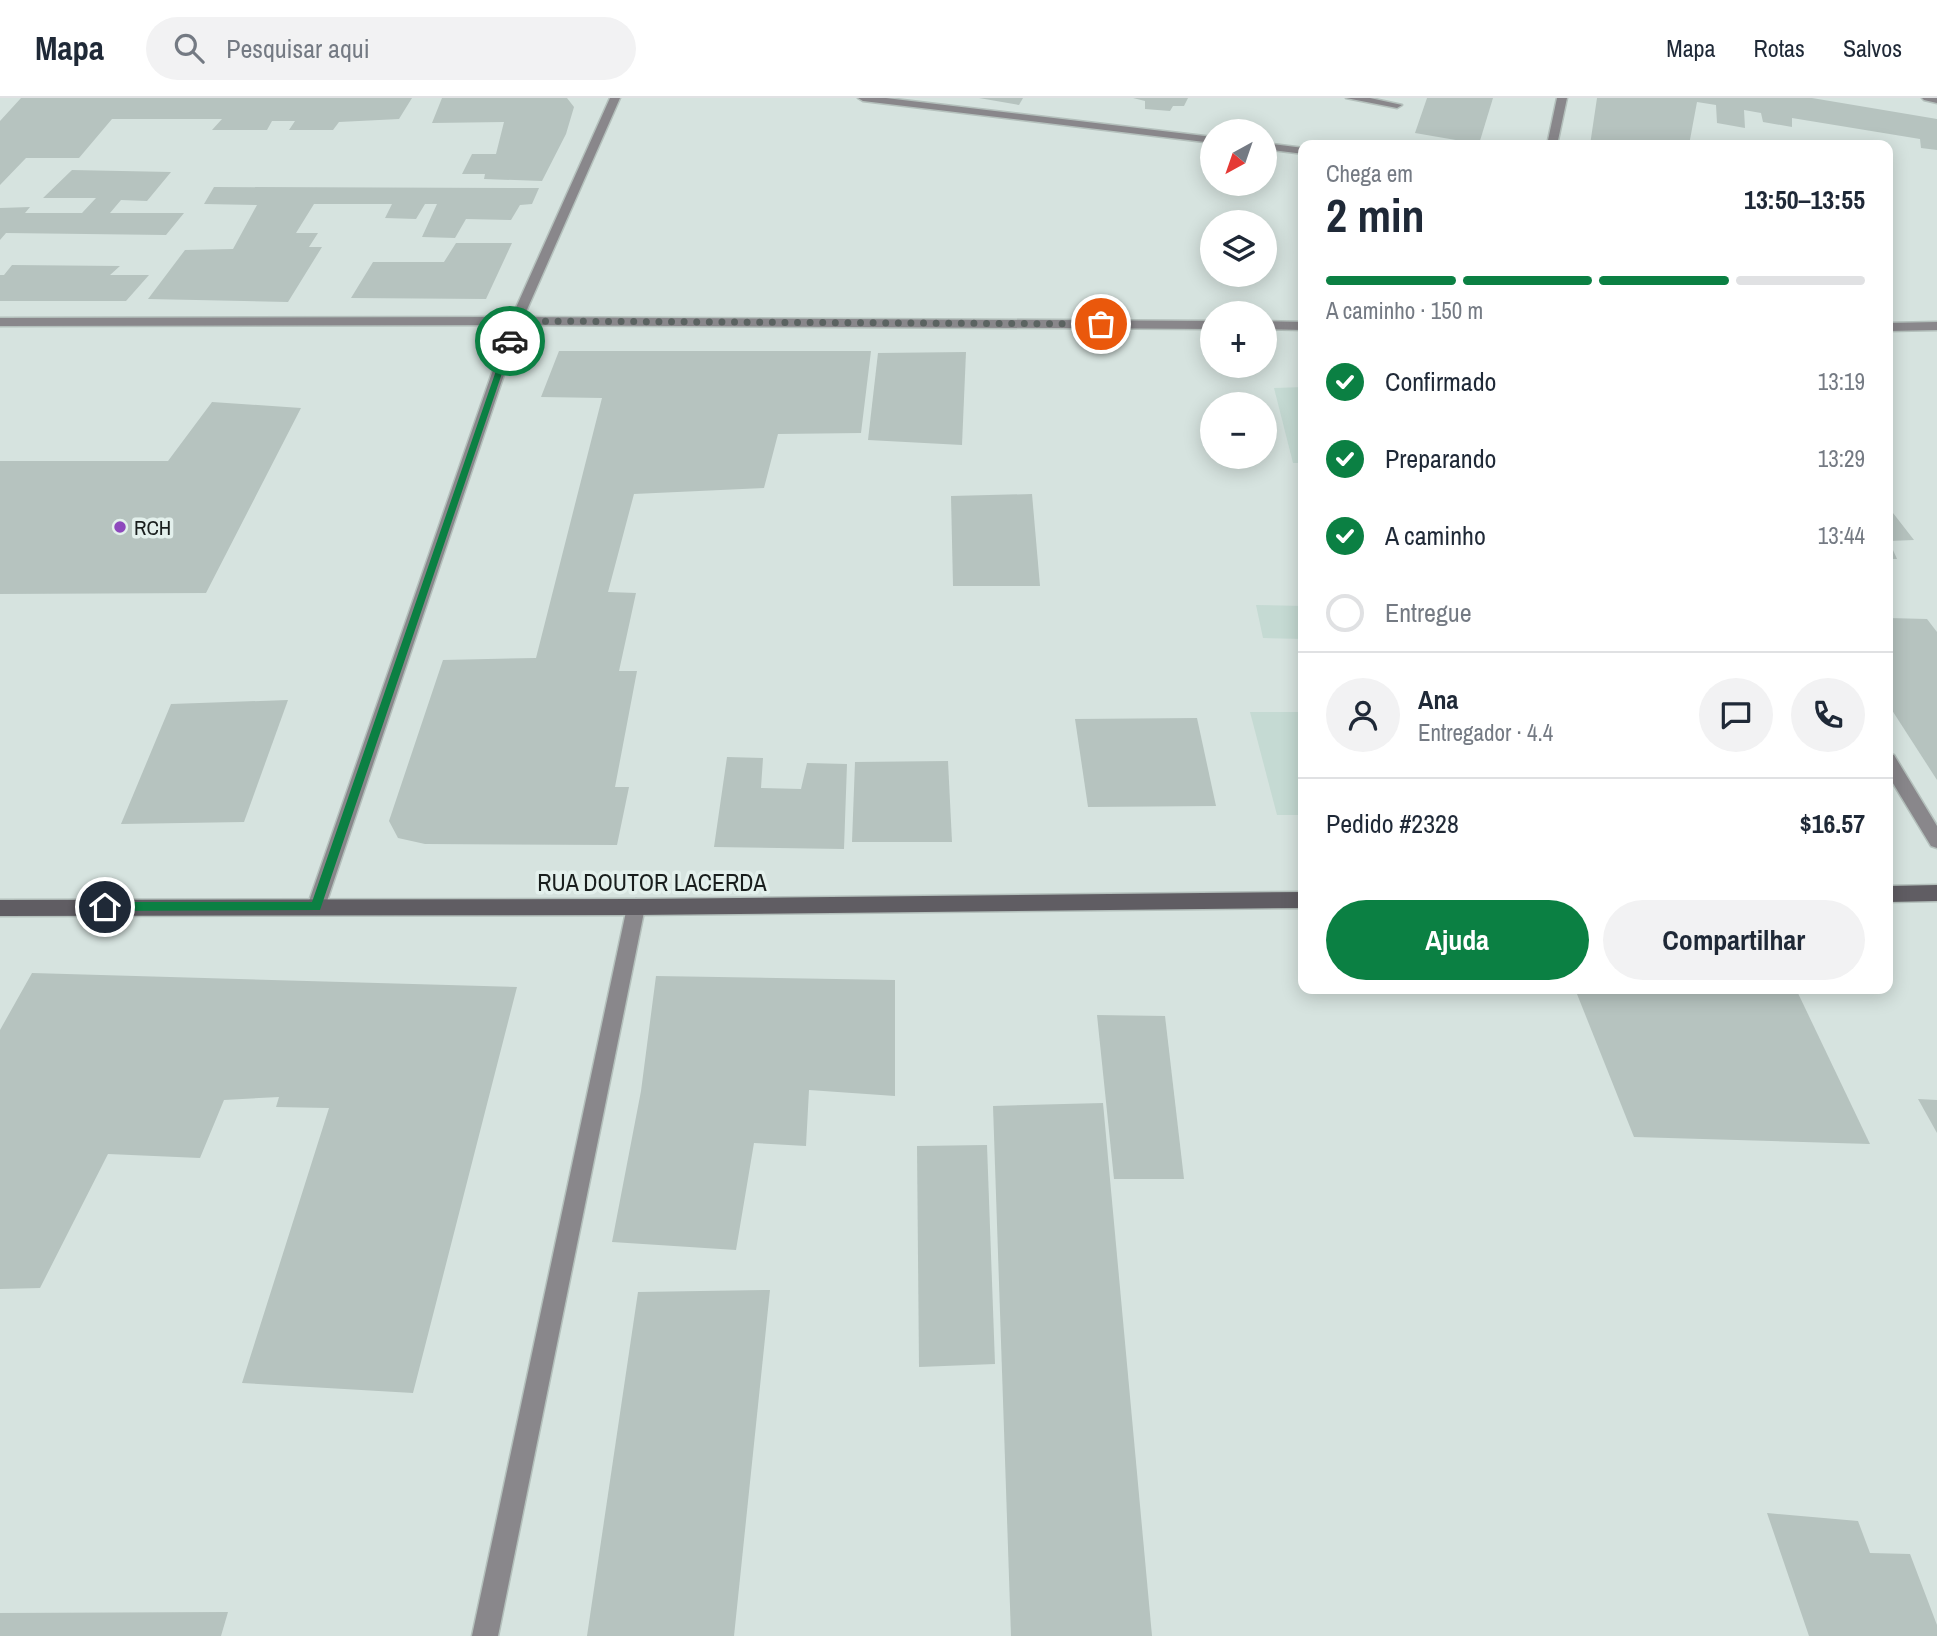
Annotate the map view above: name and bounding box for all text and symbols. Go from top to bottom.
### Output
search box [146,17,636,80]
text: Mapa [35,26,104,70]
icon: search [170,29,208,67]
text: Pesquisar aqui [226,31,370,66]
text: Mapa [1666,32,1716,64]
text: Rotas [1754,32,1805,64]
text: Salvos [1843,32,1902,64]
north arrow [1200,119,1278,196]
map controls [1200,119,1277,469]
text: Chega em [1326,158,1413,189]
text: 13:50–13:55 [1744,182,1865,217]
text: 2 min [1326,184,1425,246]
button: layers [1200,210,1277,287]
pin [1071,294,1131,354]
text: A caminho · 150 m [1326,295,1483,326]
button: + [1200,301,1277,378]
icon: bag [1082,305,1120,343]
courier [475,306,545,376]
icon: car [491,322,529,360]
icon: check [1326,363,1364,401]
text: Confirmado [1385,364,1496,399]
text: 13:19 [1818,366,1865,397]
button: − [1200,392,1277,469]
icon: check [1326,440,1364,478]
text: Preparando [1385,441,1496,476]
text: 13:29 [1818,443,1865,474]
place label: RCH [134,513,171,542]
icon: check [1326,517,1364,555]
text: A caminho [1385,518,1486,553]
marker: RCH [112,519,128,535]
text: 13:44 [1818,520,1865,551]
text: Entregue [1385,595,1472,630]
button: person [1326,678,1400,752]
button: chat [1699,678,1773,752]
button: phone [1791,678,1865,752]
text: Ana [1418,682,1458,717]
text: Entregador · 4.4 [1418,717,1553,748]
text: Pedido #2328 [1326,806,1459,841]
text: $16.57 [1800,806,1865,841]
street label: RUA DOUTOR LACERDA [537,866,768,898]
pin [75,877,135,937]
icon: home [86,888,124,926]
button: Ajuda [1326,900,1589,980]
button: Compartilhar [1603,900,1865,980]

